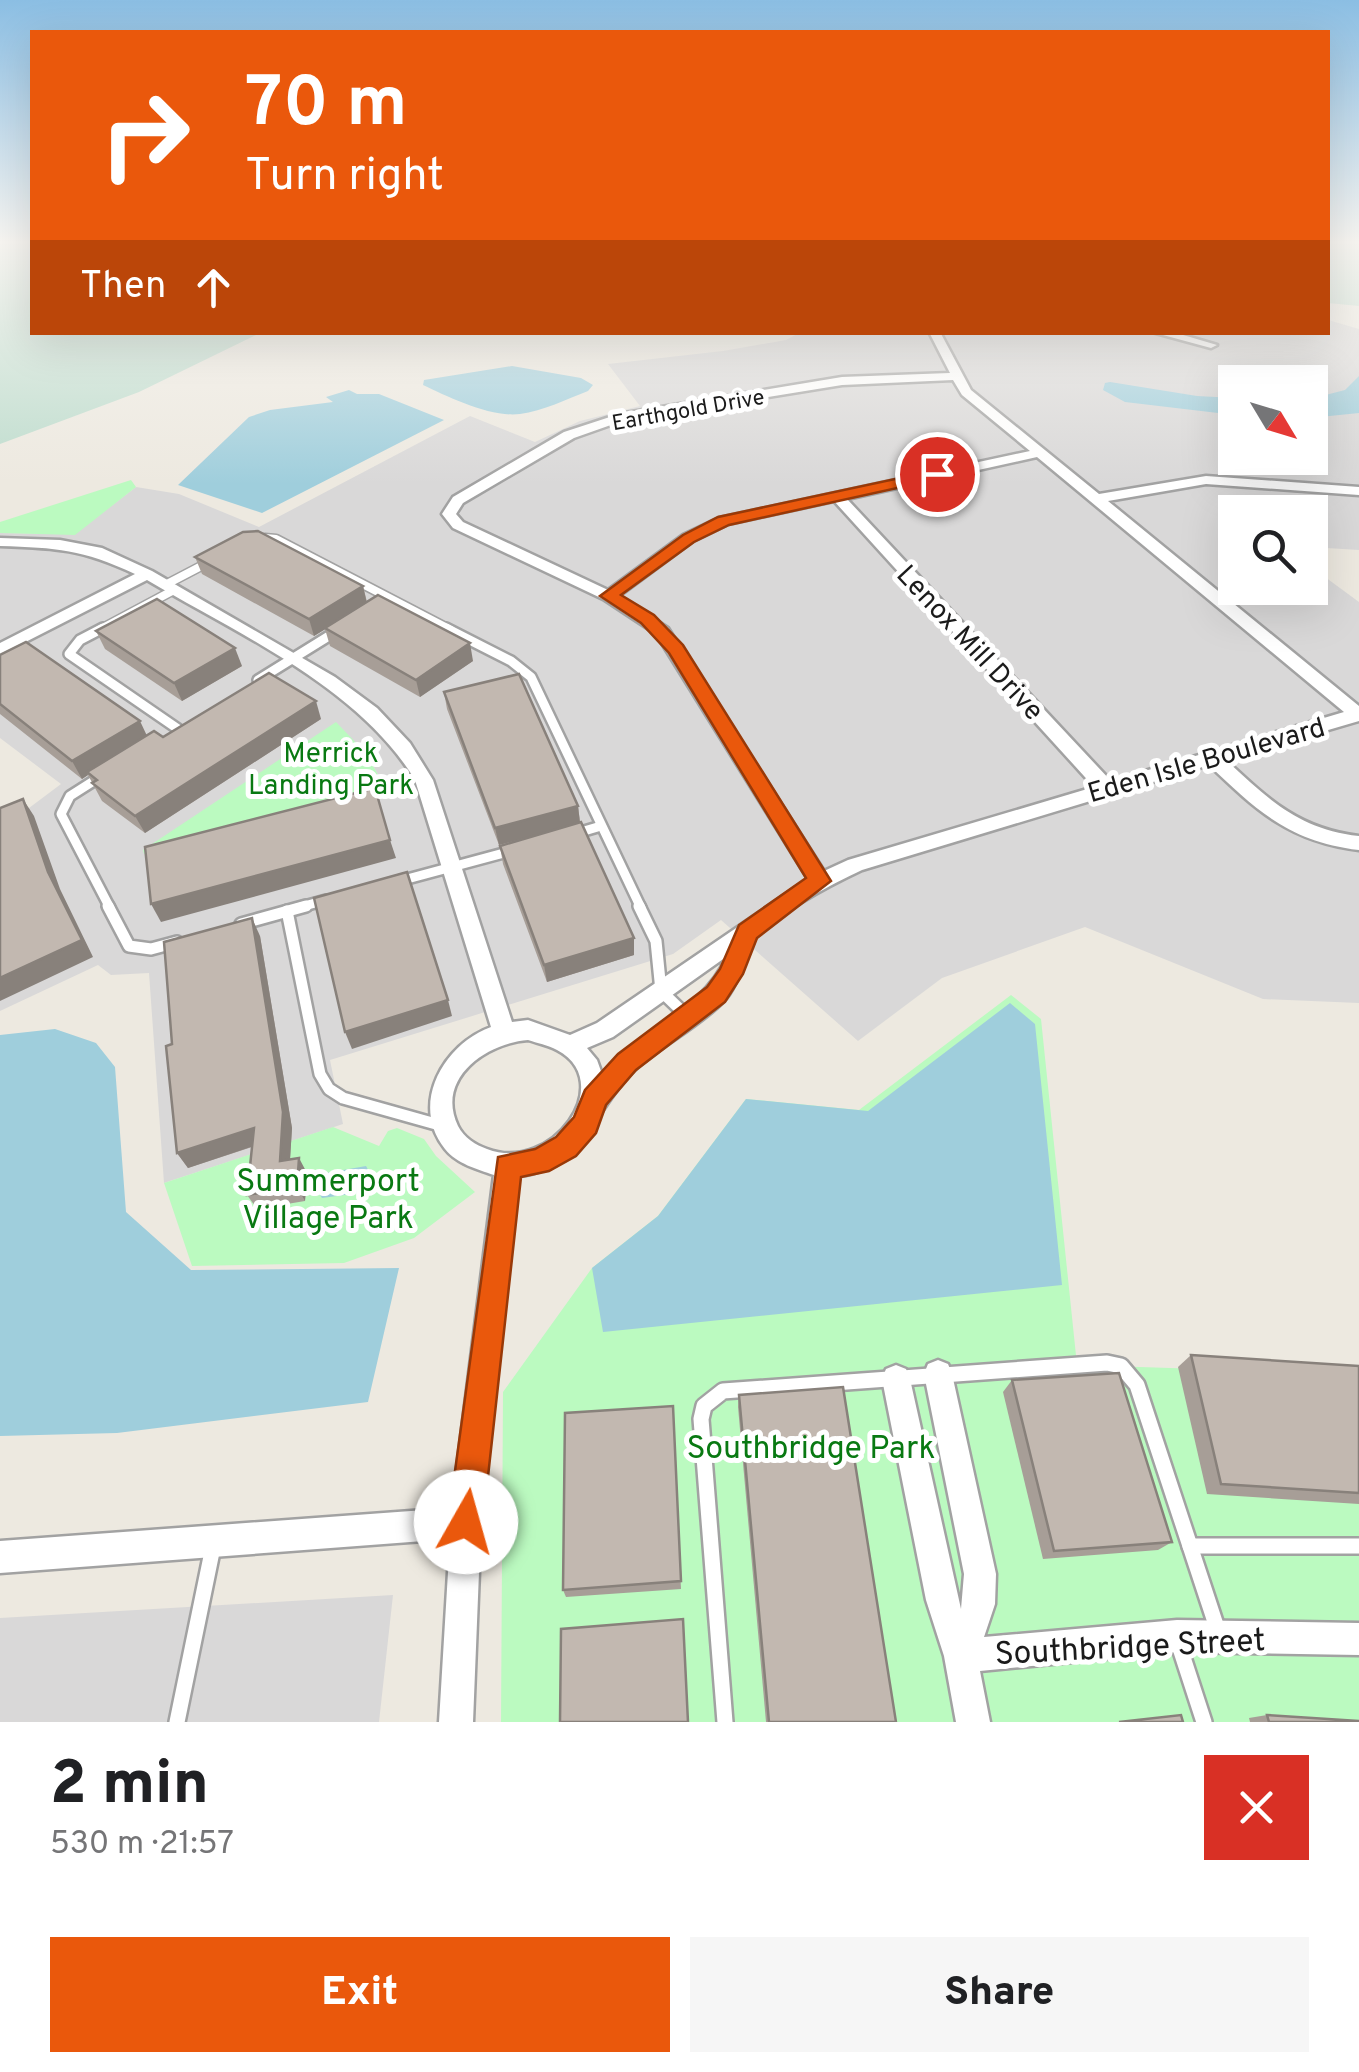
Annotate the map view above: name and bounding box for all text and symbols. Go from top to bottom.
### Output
text: 70 m [245,62,408,151]
icon: right [80,70,210,200]
text: Turn right [245,149,444,206]
icon: ahead [186,260,241,315]
text: Then [80,263,166,312]
north arrow [1218,365,1328,475]
map controls [1218,365,1328,605]
street label: Earthgold Drive [610,385,767,438]
pin [895,432,980,517]
icon: arrive [910,447,965,502]
button: search [1218,495,1328,605]
street label: Lenox Mill Drive [887,558,1050,730]
street label: Eden Isle Boulevard [1084,711,1330,813]
park label: Merrick Landing Park [248,737,414,805]
park label: Summerport Village Park [236,1163,420,1240]
park label: Southbridge Park [687,1430,935,1470]
position arrow [414,1470,518,1574]
street label: Southbridge Street [994,1622,1266,1676]
text: 2 min [50,1749,209,1825]
button: close [1204,1755,1309,1860]
text: 530 m · 21:57 [50,1825,234,1865]
button: Exit [50,1937,670,2052]
button: Share [690,1937,1309,2052]

